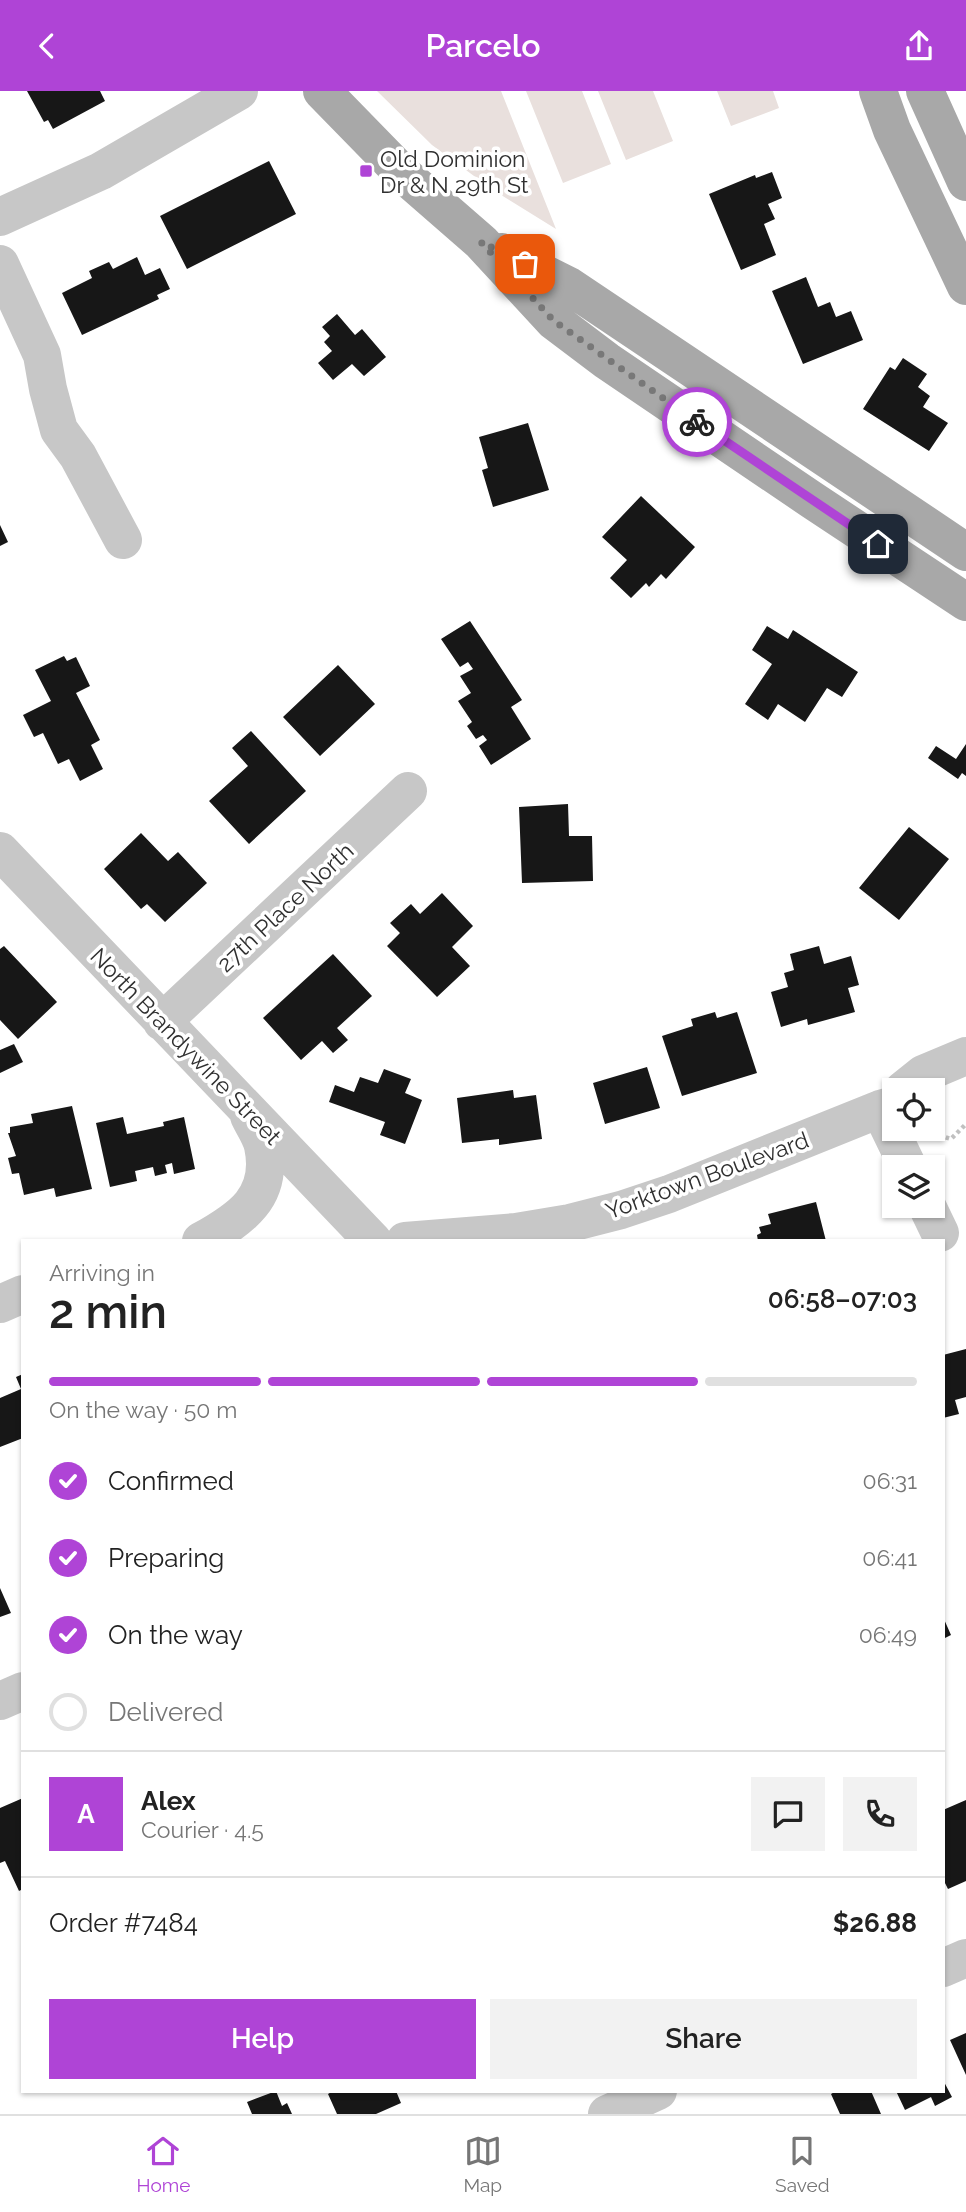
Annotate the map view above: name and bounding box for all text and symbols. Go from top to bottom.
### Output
icon: back [28,27,66,65]
text: Parcelo [425,27,541,64]
icon: share [900,27,938,65]
place label: Old Dominion Dr & N 29th St [380,145,529,198]
marker: Old Dominion Dr & N 29th St [358,163,374,179]
pin [495,234,555,294]
icon: bag [506,245,544,283]
courier [662,387,732,457]
icon: bike [678,403,716,441]
pin [848,514,908,574]
icon: home [859,525,897,563]
street label: 27th Place North [211,837,359,977]
street label: North Brandywine Street [85,942,287,1150]
map controls [882,1078,945,1218]
button: locate [882,1078,945,1141]
street label: Yorktown Boulevard [602,1126,812,1224]
button: layers [882,1155,945,1218]
text: Arriving in [49,1259,155,1286]
text: 06:58–07:03 [768,1284,917,1314]
text: 2 min [49,1285,167,1339]
text: On the way · 50 m [49,1396,237,1423]
icon: check [49,1462,87,1500]
text: Confirmed [108,1466,234,1496]
text: 06:31 [863,1467,917,1494]
icon: check [49,1539,87,1577]
text: Preparing [108,1543,224,1573]
text: 06:41 [862,1544,917,1571]
icon: check [49,1616,87,1654]
text: On the way [108,1620,243,1650]
text: 06:49 [859,1621,917,1648]
text: Delivered [108,1697,223,1727]
button: chat [751,1777,825,1851]
button: phone [843,1777,917,1851]
text: Alex [141,1786,196,1816]
text: A [77,1799,95,1829]
text: Courier · 4.5 [141,1816,264,1843]
text: Order #7484 [49,1908,198,1938]
text: $26.88 [833,1908,917,1938]
button: Help [49,1999,476,2079]
button: Share [490,1999,917,2079]
tab: Home [137,2132,190,2196]
tab: Map [463,2132,502,2196]
tab: Saved [775,2132,829,2196]

